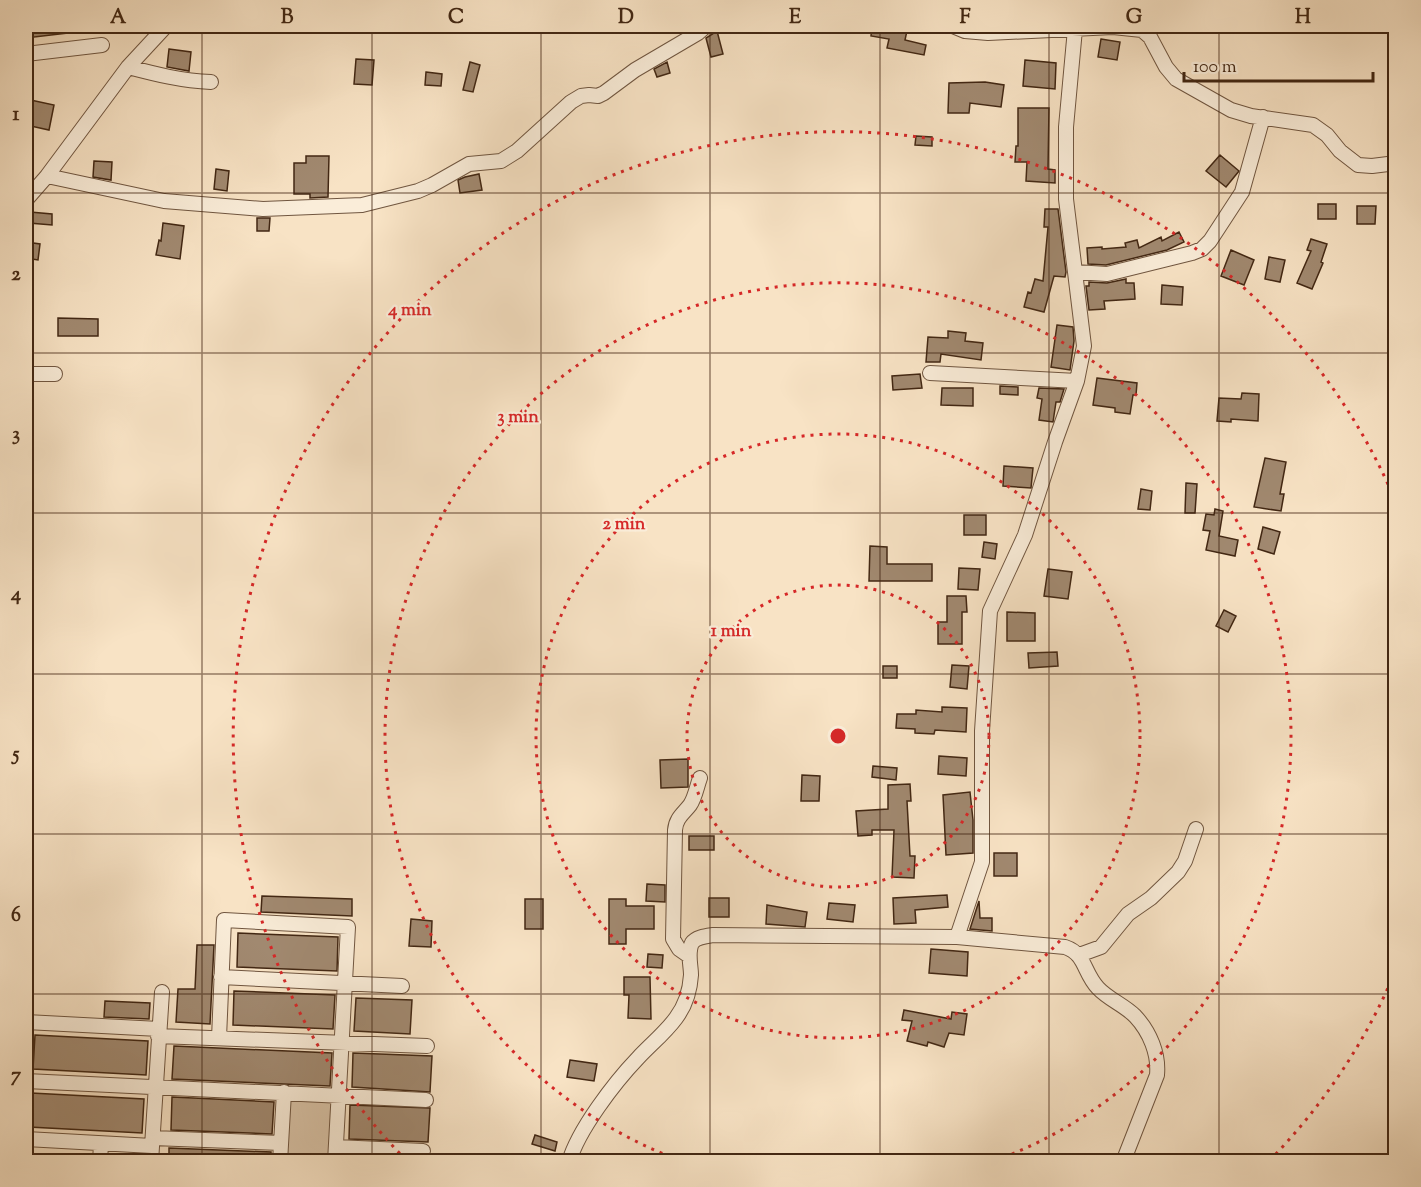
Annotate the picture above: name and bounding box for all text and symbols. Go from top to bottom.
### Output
text: A [110,4,127,33]
text: B [281,4,294,33]
text: C [448,4,464,33]
text: D [618,4,634,33]
text: E [789,4,802,33]
text: F [959,4,971,33]
text: G [1126,4,1143,33]
text: H [1295,4,1311,33]
scale bar [1184,45,1373,83]
text: 100 m [1193,55,1237,81]
text: 1 [13,101,20,130]
text: 2 [11,261,21,290]
text: 4 min [387,298,432,324]
text: 3 min [497,405,539,431]
text: 3 [12,421,20,450]
text: 2 min [603,512,646,538]
text: 4 [10,581,21,610]
text: 1 min [711,619,752,645]
centre of rings [828,726,848,746]
text: 5 [11,741,20,770]
text: 6 [11,902,21,931]
text: 7 [11,1062,22,1091]

